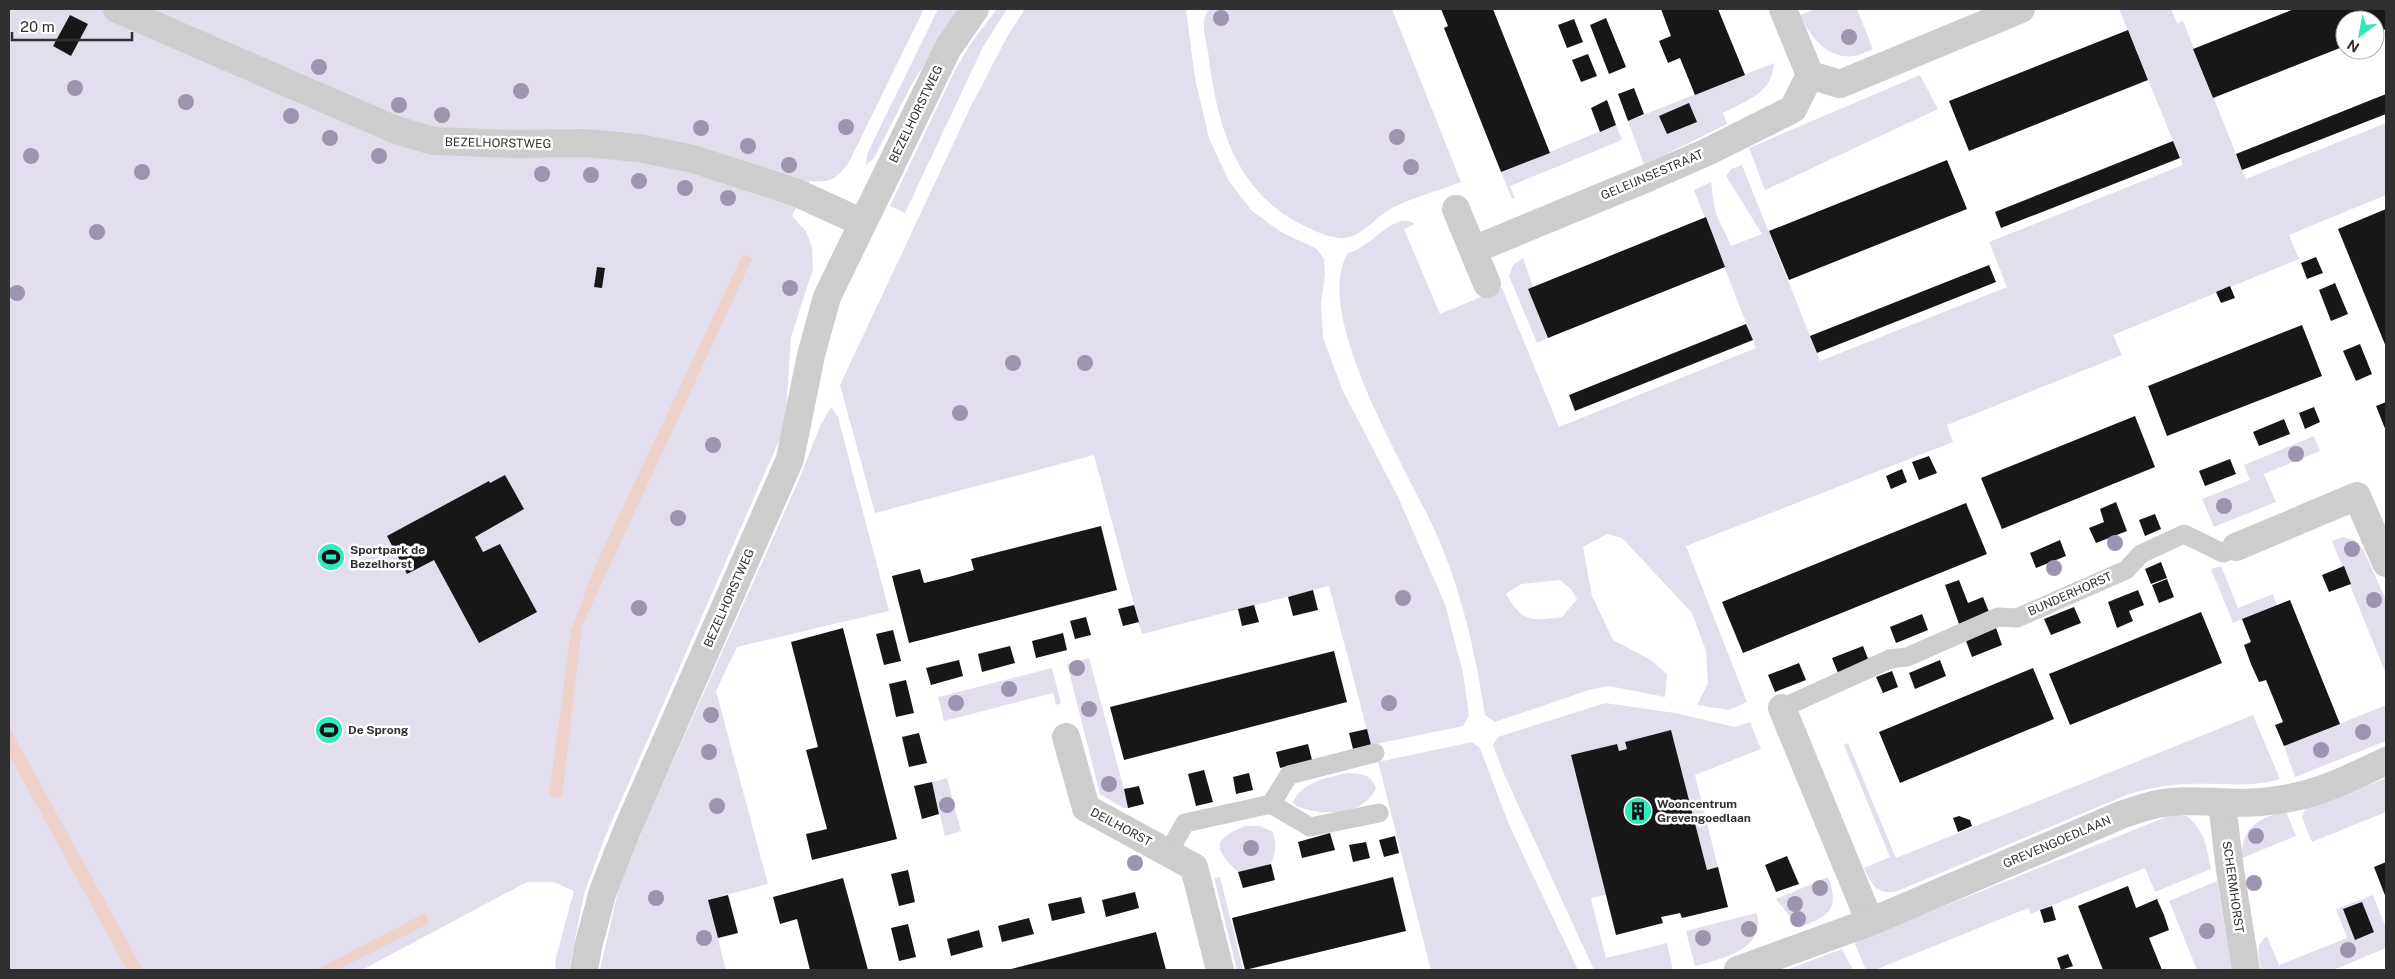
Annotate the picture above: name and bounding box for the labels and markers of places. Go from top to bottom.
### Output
sports icon: Sportpark de Bezelhorst [316,542,346,572]
place label: Sportpark de Bezelhorst [350,543,425,571]
sports icon: De Sprong [314,715,344,745]
place label: De Sprong [348,723,409,737]
building icon: Wooncentrum Grevengoedlaan [1623,796,1653,826]
place label: Wooncentrum Grevengoedlaan [1657,797,1751,825]

